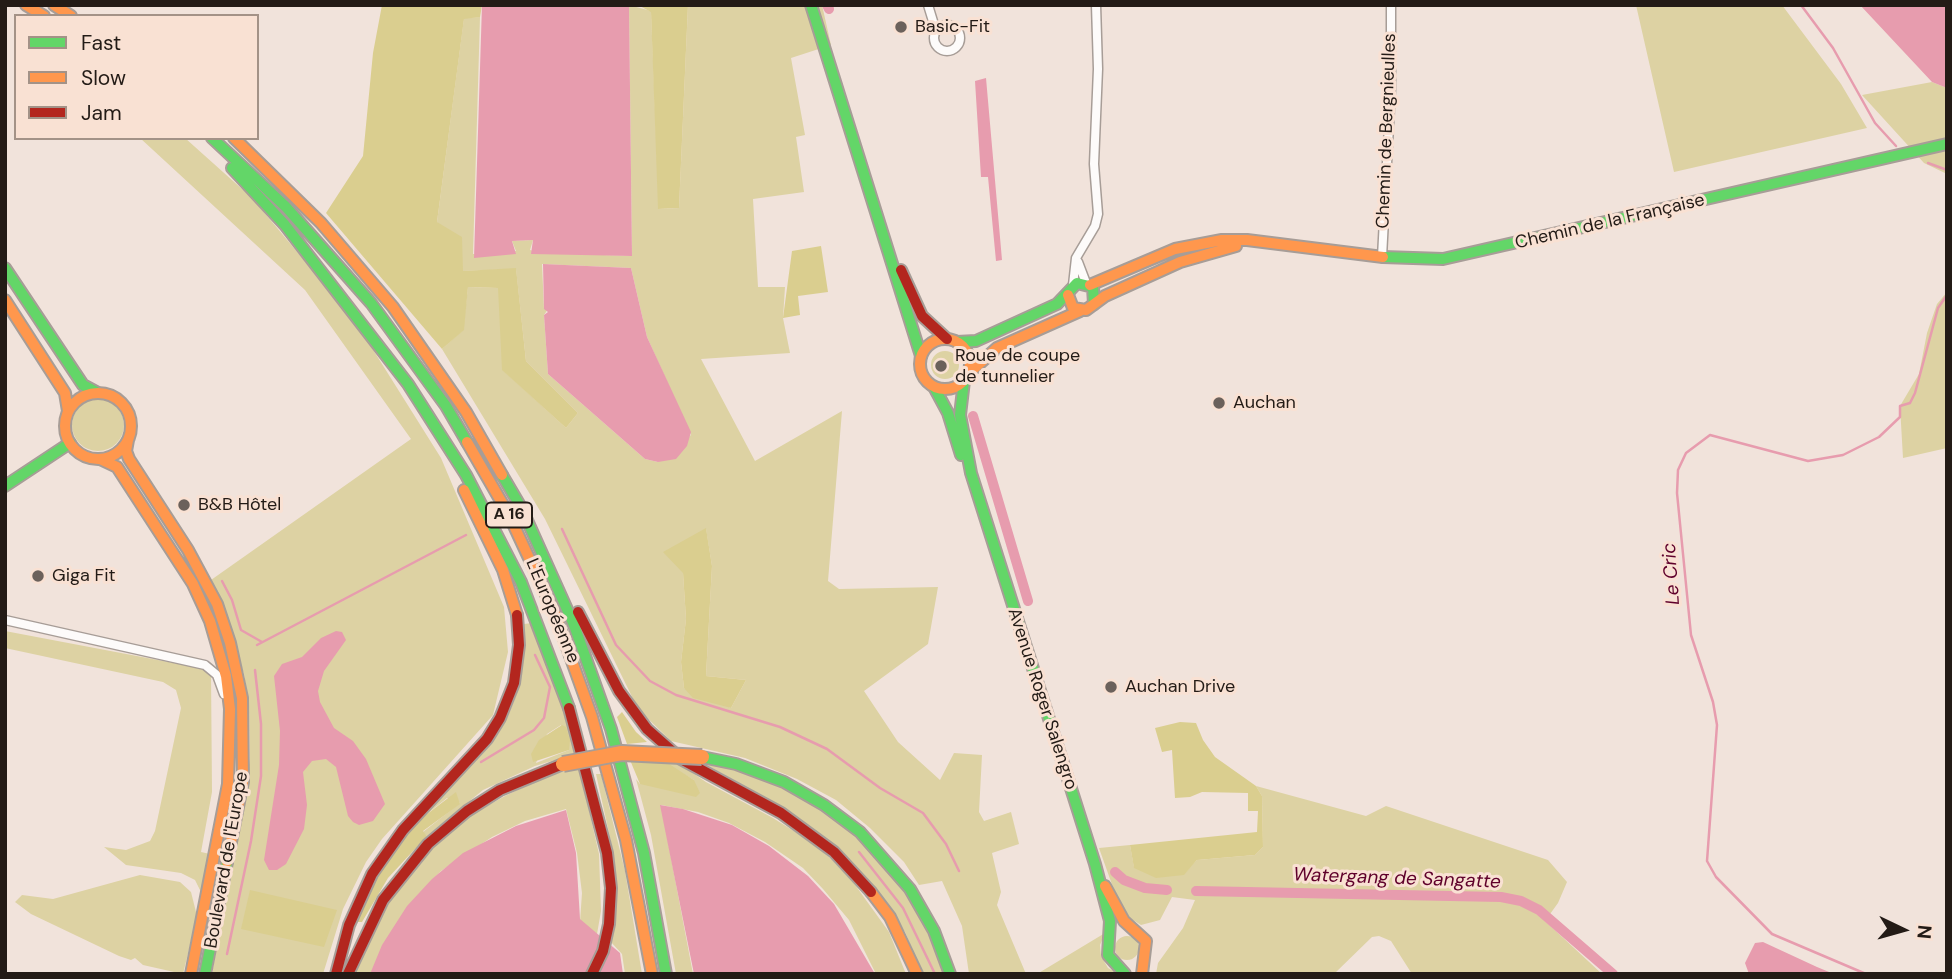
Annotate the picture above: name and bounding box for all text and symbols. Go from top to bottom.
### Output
legend [14,14,259,140]
place label: Basic-Fit [915,16,990,38]
marker: Basic-Fit [893,19,909,35]
text: Fast [81,29,121,57]
street label: Chemin de Bergnieulles [1373,33,1401,229]
text: Slow [81,64,126,92]
text: Jam [81,99,122,127]
street label: Chemin de la Française [1513,190,1707,254]
place label: Roue de coupe de tunnelier [955,345,1080,388]
marker: Roue de coupe de tunnelier [933,358,949,374]
place label: Auchan [1233,392,1296,414]
marker: Auchan [1211,395,1227,411]
place label: B&B Hôtel [198,494,281,516]
marker: B&B Hôtel [176,497,192,513]
road number: A 16 [486,502,532,528]
water label: Le Cric [1658,542,1686,606]
street label: L'Européenne [520,556,584,666]
place label: Giga Fit [52,565,116,587]
marker: Giga Fit [30,568,46,584]
street label: Avenue Roger Salengro [1002,606,1082,792]
place label: Auchan Drive [1125,676,1235,698]
marker: Auchan Drive [1103,679,1119,695]
street label: Boulevard de l'Europe [201,770,253,950]
water label: Watergang de Sangatte [1293,864,1501,894]
north arrow [1868,895,1938,965]
text: N [1911,924,1937,940]

